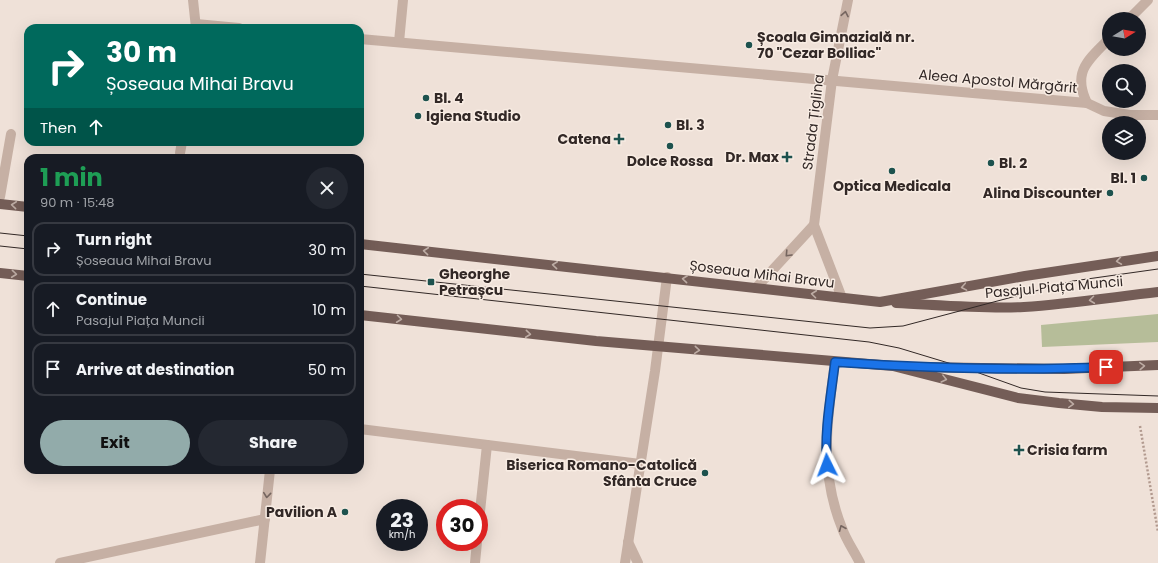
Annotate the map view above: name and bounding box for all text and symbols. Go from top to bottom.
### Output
one-way arrow [841,11,849,17]
north arrow [1102,12,1146,56]
map controls [1102,12,1146,160]
place label: Școala Gimnazială nr. 70 "Cezar Bolliac" [757,27,915,63]
text: 30 m [106,33,177,72]
icon: right [40,40,92,92]
marker: Școala Gimnazială nr. 70 "Cezar Bolliac" [744,40,754,50]
street label: Aleea Apostol Mărgărit [918,64,1078,98]
button: search [1102,64,1146,108]
text: Șoseaua Mihai Bravu [106,71,294,96]
street label: Strada Țiglina [797,73,829,171]
place label: Bl. 4 [434,88,464,108]
marker: Bl. 4 [421,93,431,103]
place label: Igiena Studio [426,106,521,126]
marker: Igiena Studio [413,111,423,121]
place label: Bl. 3 [676,115,705,135]
icon: ahead [85,116,107,138]
button: layers [1102,116,1146,160]
text: Then [40,117,77,138]
marker: Bl. 3 [663,120,673,130]
place label: Catena [558,129,611,149]
marker: Catena [614,134,624,144]
marker: Dolce Rossa [665,141,675,151]
place label: Dr. Max [725,147,780,167]
place label: Dolce Rossa [627,151,713,171]
marker: Dr. Max [782,152,792,162]
place label: Bl. 2 [999,153,1027,173]
marker: Bl. 2 [986,158,996,168]
text: 1 min [40,161,103,194]
marker: Optica Medicala [887,166,897,176]
button: close [306,167,348,209]
place label: Bl. 1 [1110,168,1136,188]
marker: Bl. 1 [1139,173,1149,183]
place label: Optica Medicala [833,176,951,196]
place label: Alina Discounter [983,183,1102,203]
marker: Alina Discounter [1105,188,1115,198]
text: 90 m · 15:48 [40,193,114,212]
one-way arrow [11,201,17,210]
text: Turn right [76,229,152,250]
icon: right [42,238,64,260]
text: 30 m [308,239,346,260]
one-way arrow [423,247,429,256]
one-way arrow [785,249,793,257]
text: Șoseaua Mihai Bravu [76,251,212,270]
street label: Șoseaua Mihai Bravu [688,255,836,293]
one-way arrow [1116,256,1122,265]
one-way arrow [552,261,558,270]
place label: Gheorghe Petrașcu [439,264,511,300]
one-way arrow [11,269,17,278]
street label: Pasajul Piața Muncii [984,271,1124,303]
one-way arrow [682,275,688,284]
marker: Gheorghe Petrașcu [426,277,436,287]
one-way arrow [960,282,967,291]
text: Continue [76,289,147,310]
one-way arrow [811,290,817,299]
one-way arrow [1088,295,1095,304]
icon: ahead [42,298,64,320]
text: 10 m [312,299,346,320]
text: Pasajul Piața Muncii [76,311,205,330]
one-way arrow [396,315,402,324]
one-way arrow [525,329,531,338]
one-way arrow [694,345,700,354]
pin [1089,350,1123,384]
icon: arrive [1095,356,1117,378]
icon: arrive [42,358,64,380]
text: Arrive at destination [76,359,234,380]
text: 50 m [308,359,346,380]
one-way arrow [1139,361,1145,370]
one-way arrow [940,374,947,383]
one-way arrow [1068,400,1074,409]
button: Exit [40,420,190,466]
button: Share [198,420,348,466]
place label: Crisia farm [1027,440,1108,460]
position arrow [806,444,848,486]
marker: Crisia farm [1014,445,1024,455]
place label: Biserica Romano-Catolică Sfânta Cruce [506,455,697,491]
marker: Biserica Romano-Catolică Sfânta Cruce [700,468,710,478]
one-way arrow [263,492,272,498]
speed limit sign: 30 [436,499,488,551]
place label: Pavilion A [266,502,338,522]
text: 23 [390,506,414,534]
marker: Pavilion A [340,507,350,517]
one-way arrow [839,525,847,532]
text: km/h [389,527,415,542]

